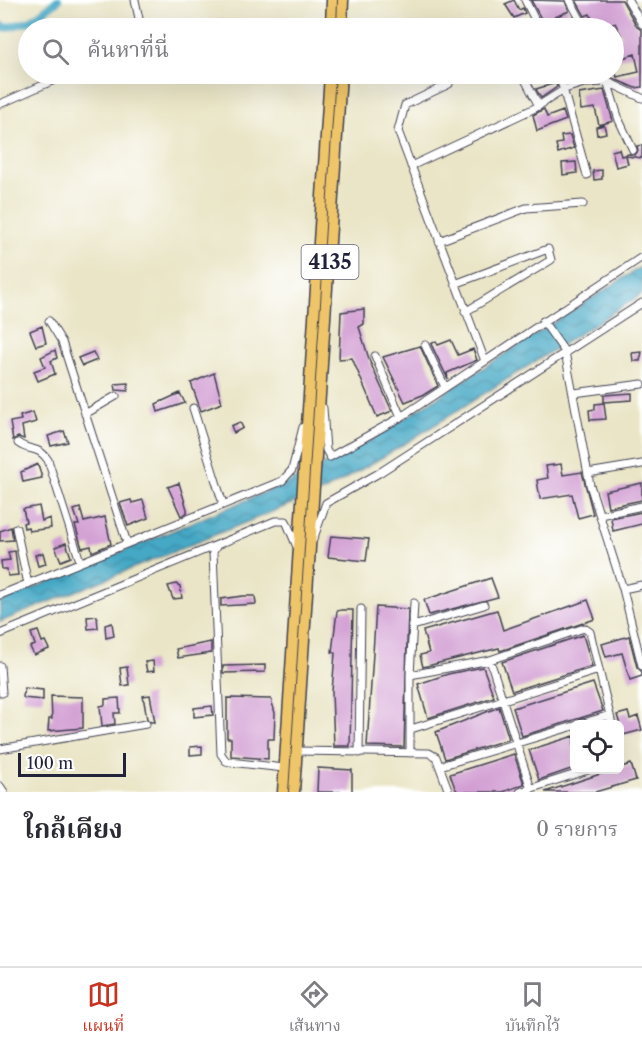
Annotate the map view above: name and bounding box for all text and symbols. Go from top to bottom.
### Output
search box [18,18,624,84]
icon: search [39,35,72,68]
text: ค้นหาที่นี่ [87,36,169,63]
road number: 4135 [302,245,358,279]
map controls [570,720,624,774]
button: locate [570,720,624,774]
scale bar [18,750,126,778]
text: 100 m [27,753,73,773]
text: ใกล้เคียง [24,813,123,845]
text: 0 รายการ [536,817,618,841]
tab: แผนที่ [82,978,124,1040]
tab: เส้นทาง [289,978,341,1040]
tab: บันทึกไว้ [505,978,560,1040]

